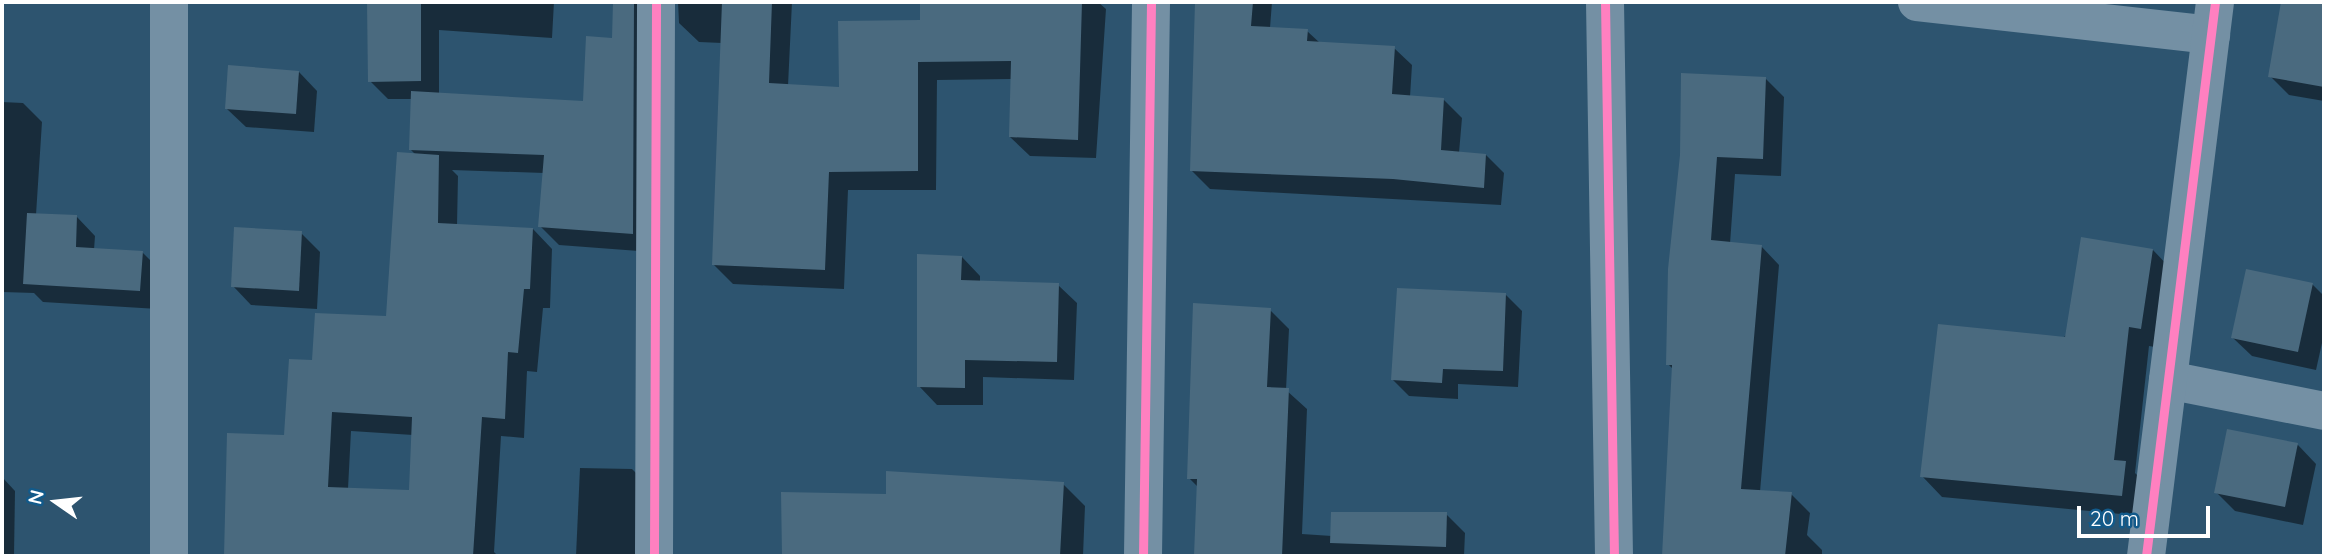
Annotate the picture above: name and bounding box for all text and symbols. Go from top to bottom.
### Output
north arrow [21,467,91,537]
text: N [22,487,49,507]
scale bar [2081,491,2214,536]
text: 20 m [2090,505,2139,531]

